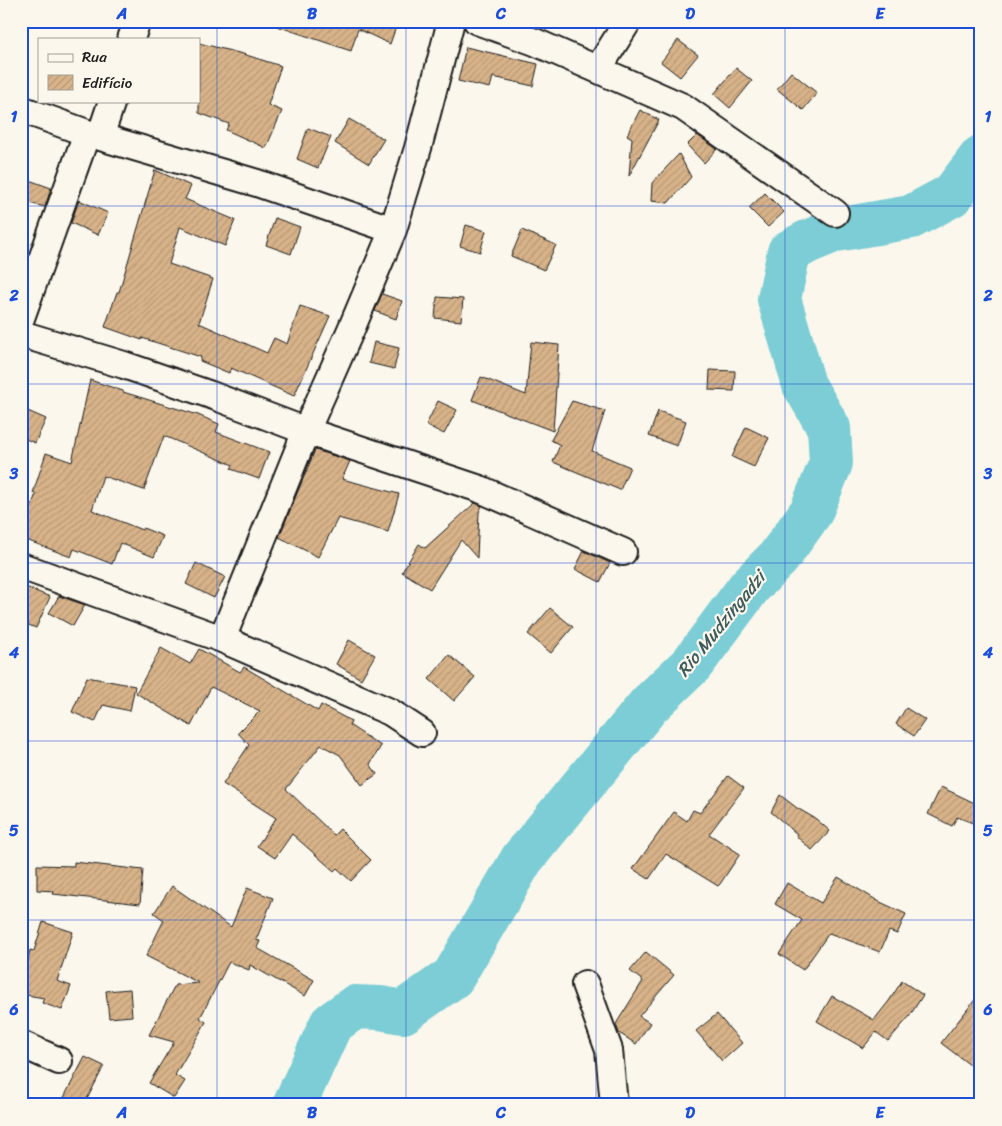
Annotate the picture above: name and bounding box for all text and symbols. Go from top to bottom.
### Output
text: A [116,0,127,28]
text: B [307,0,318,28]
text: C [495,0,507,28]
text: D [685,0,695,28]
text: E [876,0,886,28]
legend [38,38,200,102]
text: Rua [82,44,107,70]
text: Edifício [82,70,133,96]
text: 1 [11,102,18,131]
text: 1 [985,102,992,131]
text: 2 [8,281,19,310]
text: 2 [982,281,993,310]
text: 3 [9,459,19,488]
text: 3 [983,459,993,488]
water label: Rio Mudzingadzi [668,561,776,684]
text: 4 [8,638,19,667]
text: 4 [982,638,993,667]
text: 5 [9,816,19,845]
text: 5 [983,816,993,845]
text: 6 [8,995,19,1024]
text: 6 [982,995,993,1024]
text: A [116,1098,127,1126]
text: B [307,1098,318,1126]
text: C [495,1098,507,1126]
text: D [685,1098,695,1126]
text: E [876,1098,886,1126]

